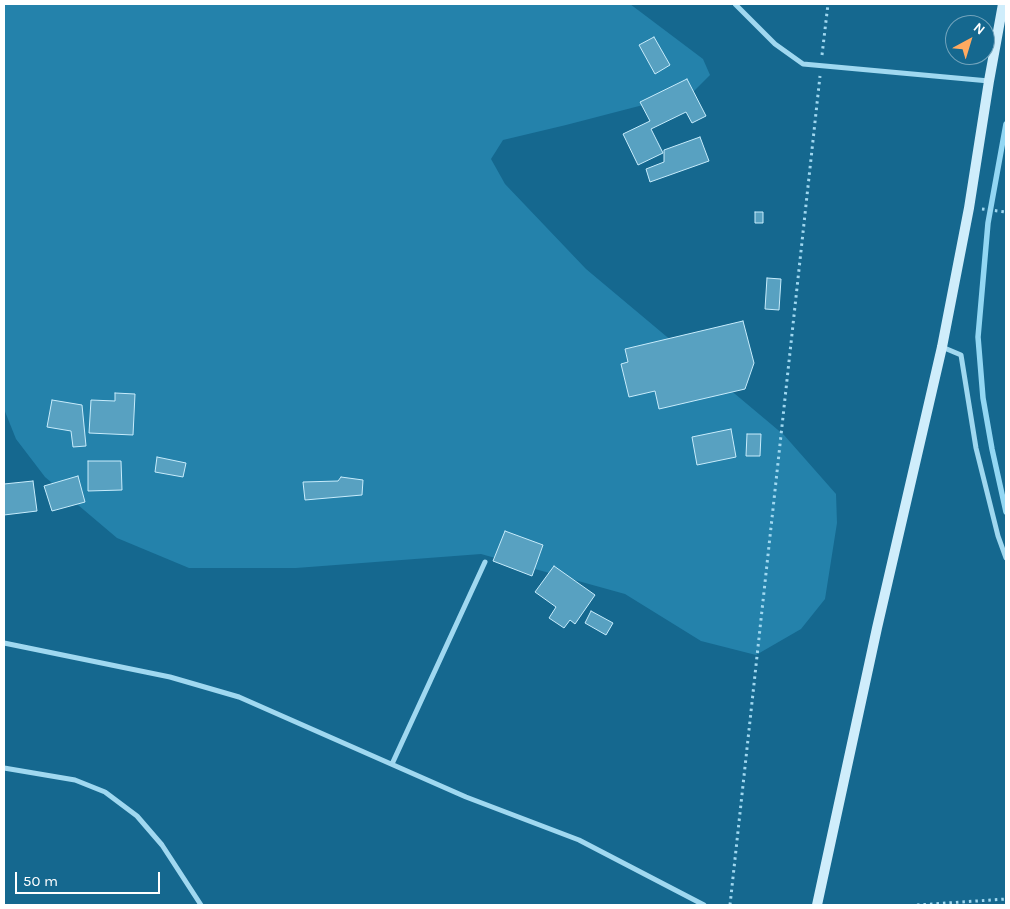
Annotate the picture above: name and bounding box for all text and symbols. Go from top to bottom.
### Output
north arrow [945,15,995,65]
text: N [970,19,988,38]
scale bar [18,862,162,894]
text: 50 m [23,872,58,890]

